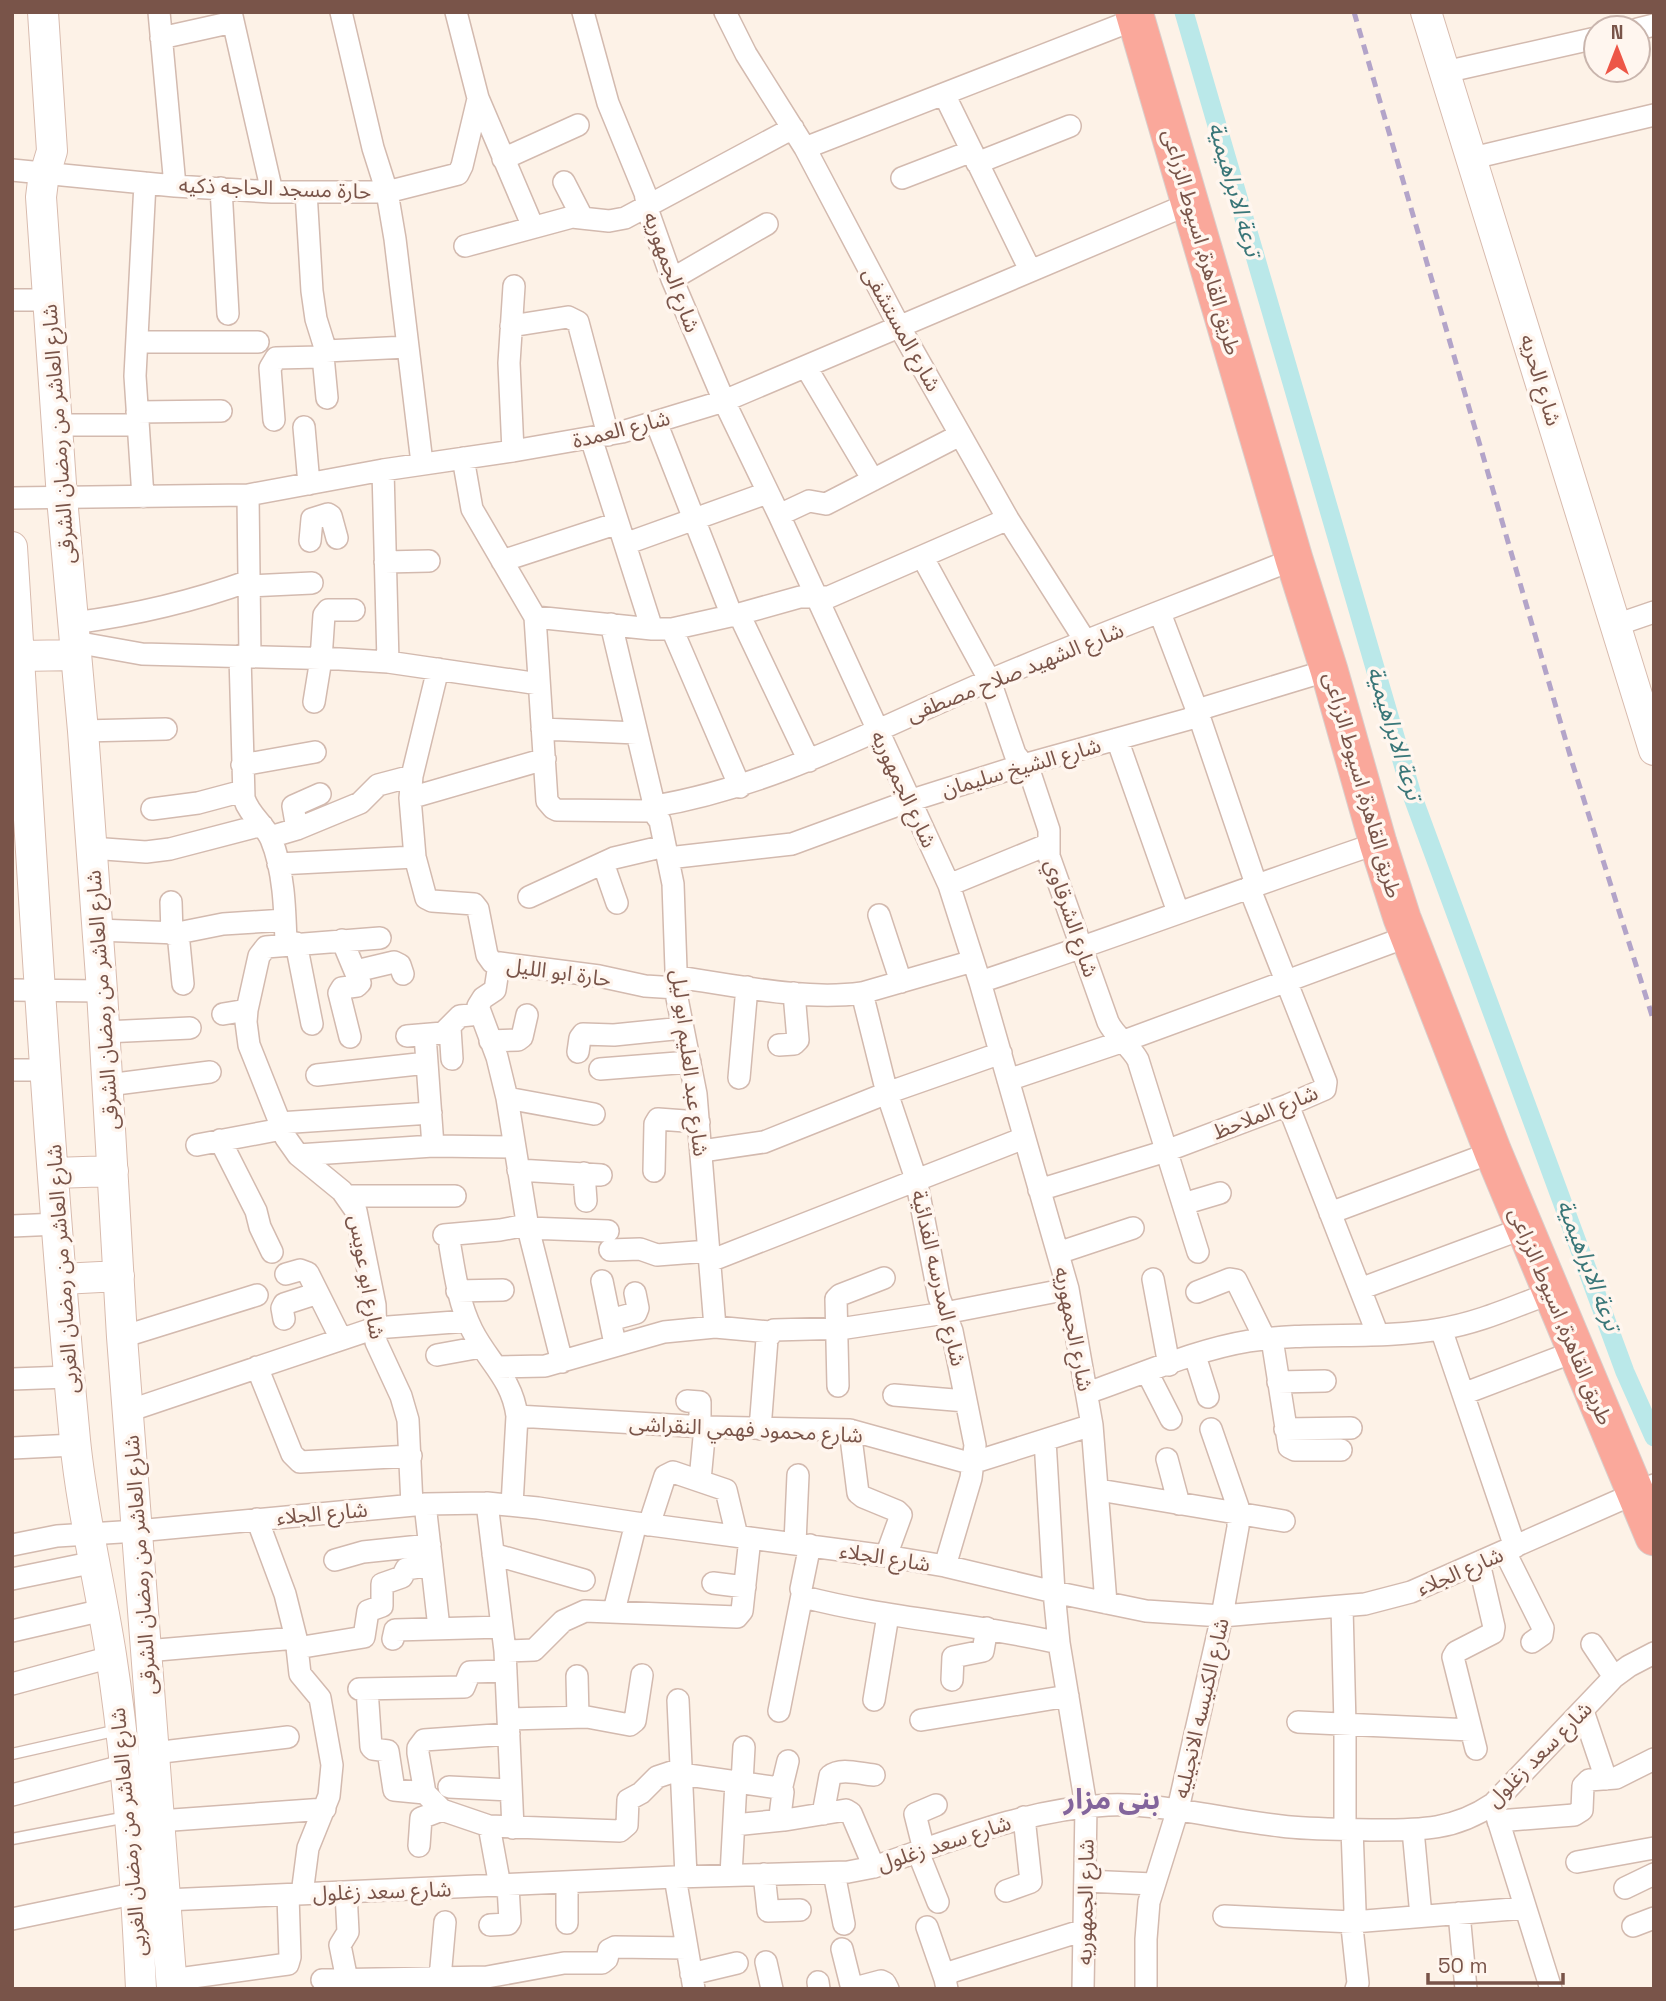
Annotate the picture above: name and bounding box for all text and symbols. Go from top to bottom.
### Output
north arrow [1582,14,1652,84]
text: N [1611,20,1623,45]
water label: ترعة الابراهيمية [1202,119,1269,263]
street label: طريق القاهرة, اسيوط الزراعى [1157,126,1247,358]
street label: حارة مسجد الحاجه ذكيه [178,171,372,205]
street label: شارع الجمهوريه [636,208,706,337]
street label: شارع المستشفى [855,262,947,397]
street label: شارع العاشر من رمضان الشرقى [35,303,83,565]
street label: شارع الحريه [1512,331,1568,430]
street label: شارع العمدة [569,404,673,456]
street label: شارع الشهيد صلاح مصطفى [902,616,1128,730]
water label: ترعة الابراهيمية [1360,663,1430,806]
street label: طريق القاهرة, اسيوط الزراعى [1318,669,1408,901]
street label: شارع الجمهوريه [863,726,943,853]
street label: شارع الشيخ سليمان [938,731,1104,805]
street label: شارع الشرقاوي [1036,855,1105,982]
street label: شارع العاشر من رمضان الشرقى [79,869,127,1131]
street label: حارة ابو الليل [505,951,613,993]
street label: شارع عبد العليم ابو ليل [663,968,715,1158]
street label: شارع الملاحظ [1208,1079,1322,1147]
street label: شارع العاشر من رمضان الغربى [40,1143,86,1394]
street label: شارع المدرسه الفدائية [904,1187,972,1369]
water label: ترعة الابراهيمية [1550,1195,1629,1338]
street label: طريق القاهرة, اسيوط الزراعى [1503,1203,1619,1429]
street label: شارع ابو عويس [341,1213,391,1342]
street label: شارع الجمهوريه [1047,1264,1099,1394]
street label: شارع محمود فهمي النقراشى [628,1409,864,1451]
street label: شارع العاشر من رمضان الشرقى [117,1434,165,1696]
street label: شارع الجلاء [275,1496,369,1532]
street label: شارع الجلاء [837,1537,932,1579]
street label: شارع الجلاء [1413,1541,1508,1603]
street label: شارع الكنيسه الانجيليه [1167,1615,1237,1801]
street label: شارع سعد زغلول [1480,1695,1599,1814]
street label: شارع العاشر من رمضان الغربى [104,1706,154,1958]
district label: بنى مزار [1063,1781,1160,1817]
street label: شارع سعد زغلول [874,1809,1015,1879]
street label: شارع الجمهوريه [1070,1839,1102,1965]
street label: شارع سعد زغلول [312,1875,452,1909]
scale bar [1428,1941,1563,1985]
text: 50 m [1438,1952,1488,1979]

